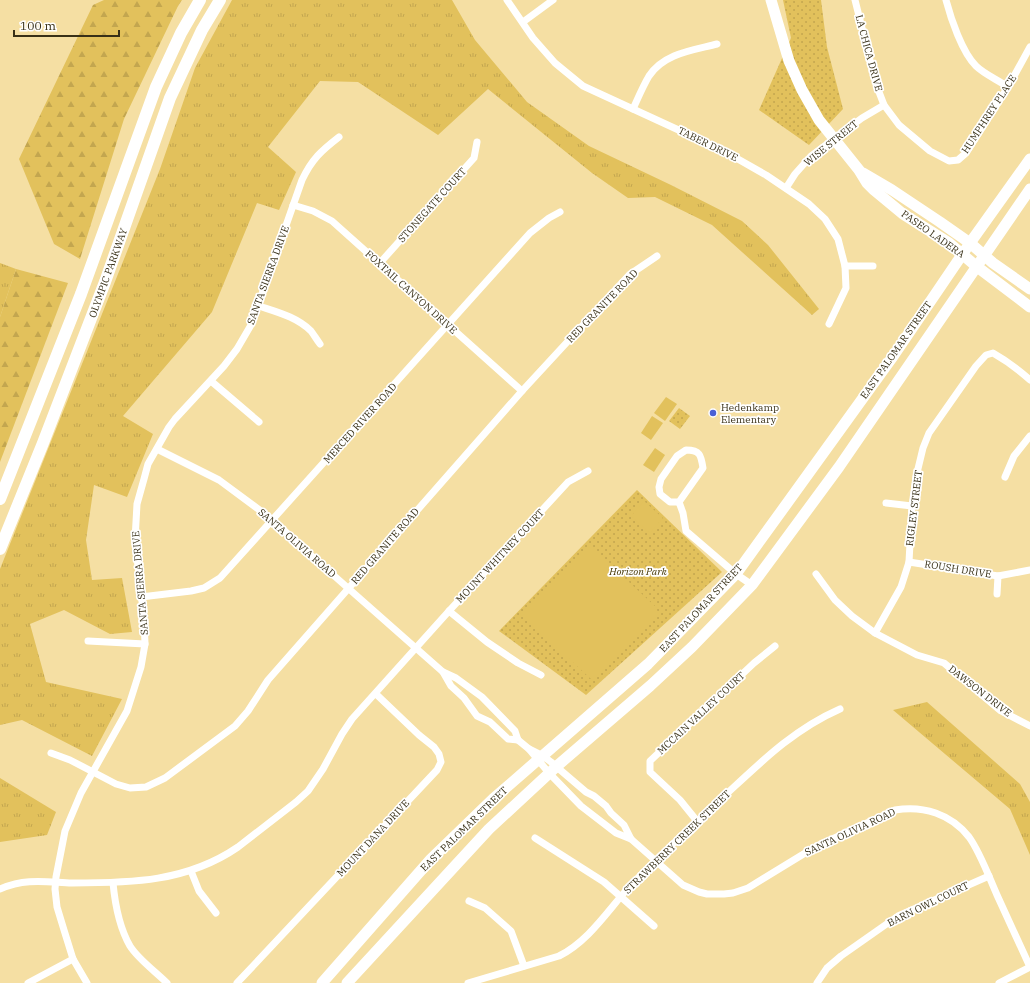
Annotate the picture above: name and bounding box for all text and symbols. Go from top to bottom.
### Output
scale bar [14,12,119,38]
street label: LA CHICA DRIVE [853,13,885,93]
text: 100 m [20,18,56,33]
street label: HUMPHREY PLACE [959,72,1019,156]
street label: WISE STREET [801,117,861,169]
street label: TABER DRIVE [676,124,740,164]
street label: STONEGATE COURT [395,165,469,245]
street label: PASEO LADERA [899,207,967,261]
street label: SANTA SIERRA DRIVE [244,224,292,326]
street label: OLYMPIC PARKWAY [86,226,130,320]
street label: FOXTAIL CANYON DRIVE [362,247,460,337]
street label: RED GRANITE ROAD [564,266,640,346]
street label: EAST PALOMAR STREET [857,298,935,401]
street label: MERCED RIVER ROAD [320,380,400,466]
place label: Hedenkamp Elementary [721,401,779,426]
marker: Hedenkamp Elementary [708,408,718,418]
street label: RIGLEY STREET [903,469,925,547]
street label: RED GRANITE ROAD [348,505,422,587]
street label: SANTA OLIVIA ROAD [255,506,339,580]
street label: MOUNT WHITNEY COURT [453,506,547,606]
street label: SANTA SIERRA DRIVE [129,530,151,636]
street label: ROUSH DRIVE [924,557,992,581]
street label: EAST PALOMAR STREET [657,561,746,655]
park label: Horizon Park [608,565,668,578]
street label: DAWSON DRIVE [946,662,1014,720]
street label: MCCAIN VALLEY COURT [654,669,748,757]
street label: EAST PALOMAR STREET [418,784,511,874]
street label: STRAWBERRY CREEK STREET [621,787,734,897]
street label: MOUNT DANA DRIVE [334,797,412,879]
street label: SANTA OLIVIA ROAD [802,805,898,859]
street label: BARN OWL COURT [885,878,971,929]

